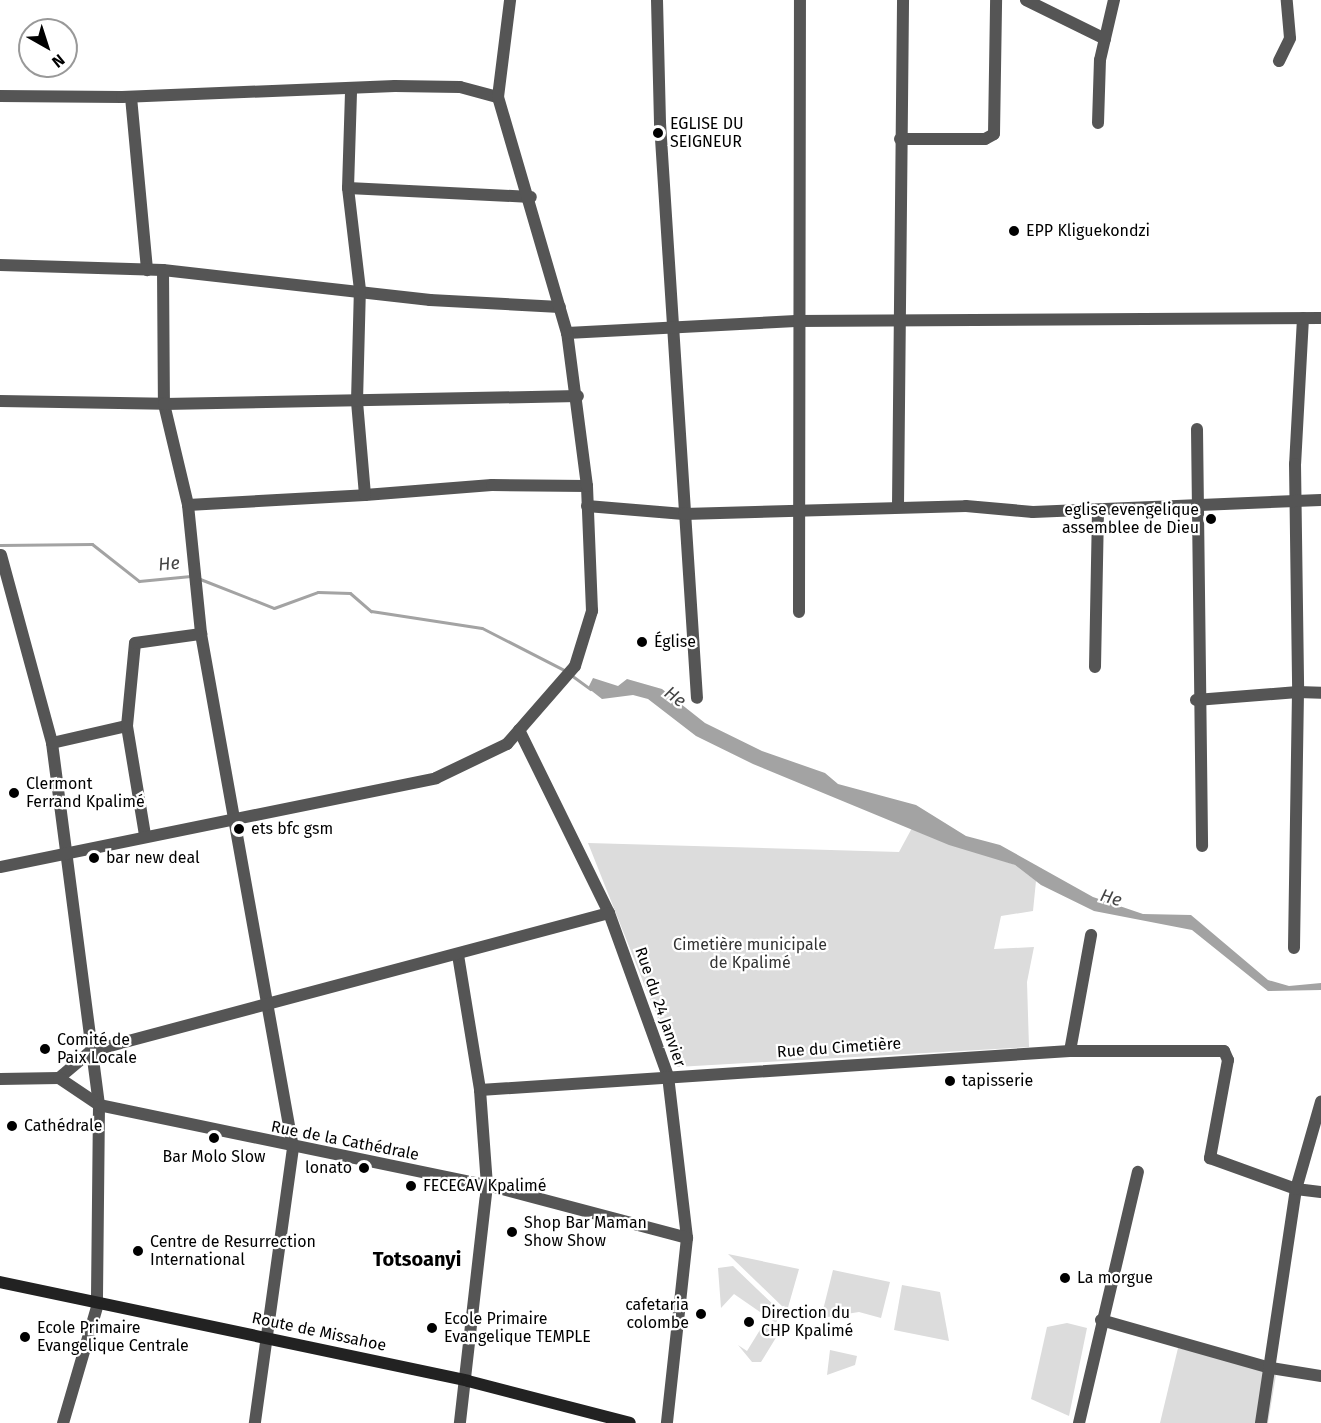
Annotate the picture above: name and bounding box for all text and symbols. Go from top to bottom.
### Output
north arrow [18,18,78,78]
text: N [48,50,68,72]
place label: EGLISE DU SEIGNEUR [670,114,744,152]
marker: EGLISE DU SEIGNEUR [651,126,665,140]
place label: EPP Kliguekondzi [1026,221,1150,241]
marker: EPP Kliguekondzi [1007,224,1021,238]
place label: eglise evengelique assemblee de Dieu [1062,500,1199,538]
marker: eglise evengelique assemblee de Dieu [1204,512,1218,526]
water label: He [157,552,181,576]
place label: Église [654,632,696,652]
marker: Église [635,635,649,649]
water label: He [660,682,690,712]
place label: Clermont Ferrand Kpalimé [26,774,145,812]
marker: Clermont Ferrand Kpalimé [7,786,21,800]
place label: ets bfc gsm [251,819,333,839]
marker: ets bfc gsm [232,822,246,836]
place label: bar new deal [106,848,200,868]
marker: bar new deal [87,851,101,865]
water label: He [1098,885,1124,911]
park label: Cimetière municipale de Kpalimé [673,935,827,973]
street label: Rue du 24 Janvier [631,945,689,1069]
place label: Comité de Paix Locale [57,1030,137,1068]
street label: Rue du Cimetière [776,1034,902,1062]
marker: Comité de Paix Locale [38,1042,52,1056]
place label: tapisserie [962,1071,1033,1091]
marker: tapisserie [943,1074,957,1088]
place label: Cathédrale [24,1116,102,1136]
street label: Rue de la Cathédrale [269,1117,421,1165]
marker: Cathédrale [5,1119,19,1133]
marker: Bar Molo Slow [207,1131,221,1145]
place label: Bar Molo Slow [163,1147,265,1167]
place label: lonato [305,1158,352,1178]
marker: lonato [357,1161,371,1175]
place label: FECECAV Kpalimé [423,1176,547,1196]
marker: FECECAV Kpalimé [404,1179,418,1193]
place label: Shop Bar Maman Show Show [524,1213,647,1251]
marker: Shop Bar Maman Show Show [505,1225,519,1239]
place label: Centre de Resurrection International [150,1232,316,1270]
marker: Centre de Resurrection International [131,1244,145,1258]
district label: Totsoanyi [373,1247,461,1271]
place label: La morgue [1077,1268,1153,1288]
marker: La morgue [1058,1271,1072,1285]
place label: cafetaria colombe [625,1295,689,1333]
place label: Direction du CHP Kpalimé [761,1303,853,1341]
marker: cafetaria colombe [694,1307,708,1321]
street label: Route de Missahoe [250,1308,388,1356]
place label: Ecole Primaire Evangelique TEMPLE [444,1309,591,1347]
marker: Direction du CHP Kpalimé [742,1315,756,1329]
place label: Ecole Primaire Evangelique Centrale [37,1318,189,1356]
marker: Ecole Primaire Evangelique TEMPLE [425,1321,439,1335]
marker: Ecole Primaire Evangelique Centrale [18,1330,32,1344]

